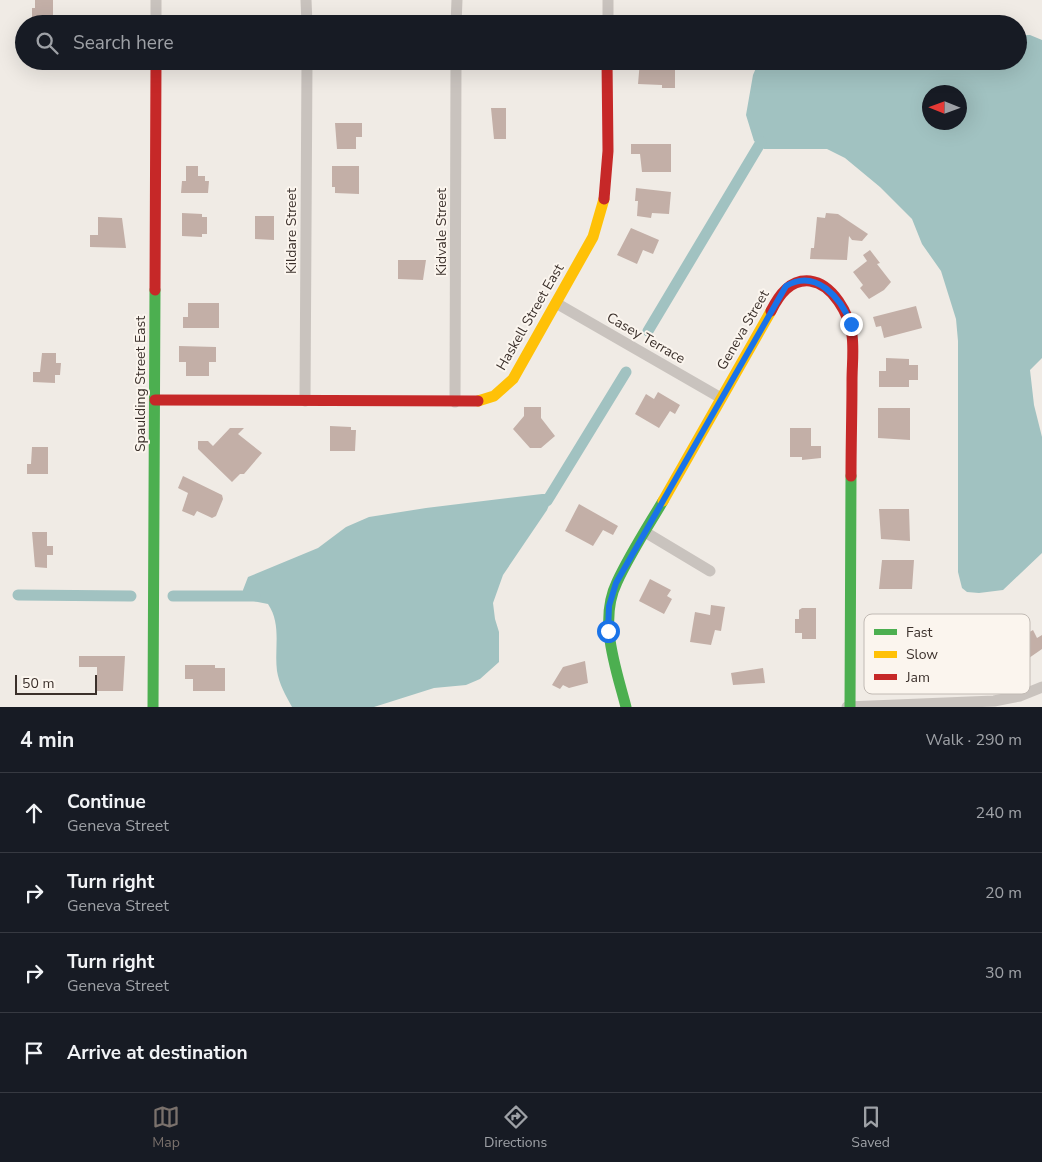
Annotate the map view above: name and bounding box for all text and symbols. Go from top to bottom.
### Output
search box [15,15,1027,70]
icon: search [33,29,61,57]
text: Search here [73,30,174,56]
north arrow [922,85,967,130]
street label: Kildare Street [282,188,301,274]
street label: Kidvale Street [432,188,451,276]
street label: Haskell Street East [492,260,568,374]
street label: Geneva Street [712,287,774,373]
street label: Casey Terrace [603,308,689,368]
route end [840,313,863,336]
street label: Spaulding Street East [131,316,150,452]
legend [864,614,1030,694]
route start [597,620,620,643]
text: Fast [906,623,932,642]
text: Slow [906,645,938,664]
text: Jam [905,668,930,687]
scale bar [15,672,98,695]
text: 50 m [22,674,54,693]
text: 4 min [20,726,74,754]
text: Walk · 290 m [926,729,1022,751]
text: Continue [67,789,146,815]
icon: ahead [20,799,48,827]
text: 240 m [975,802,1022,824]
text: Geneva Street [67,815,169,837]
text: Turn right [67,869,154,895]
icon: right [20,879,48,907]
text: 20 m [985,882,1022,904]
text: Geneva Street [67,895,169,917]
text: Turn right [67,949,154,975]
icon: right [20,959,48,987]
text: 30 m [985,962,1022,984]
text: Geneva Street [67,975,169,997]
icon: arrive [20,1039,48,1067]
text: Arrive at destination [67,1040,248,1066]
tab: Map [152,1103,180,1152]
tab: Directions [484,1103,547,1152]
tab: Saved [851,1103,890,1152]

